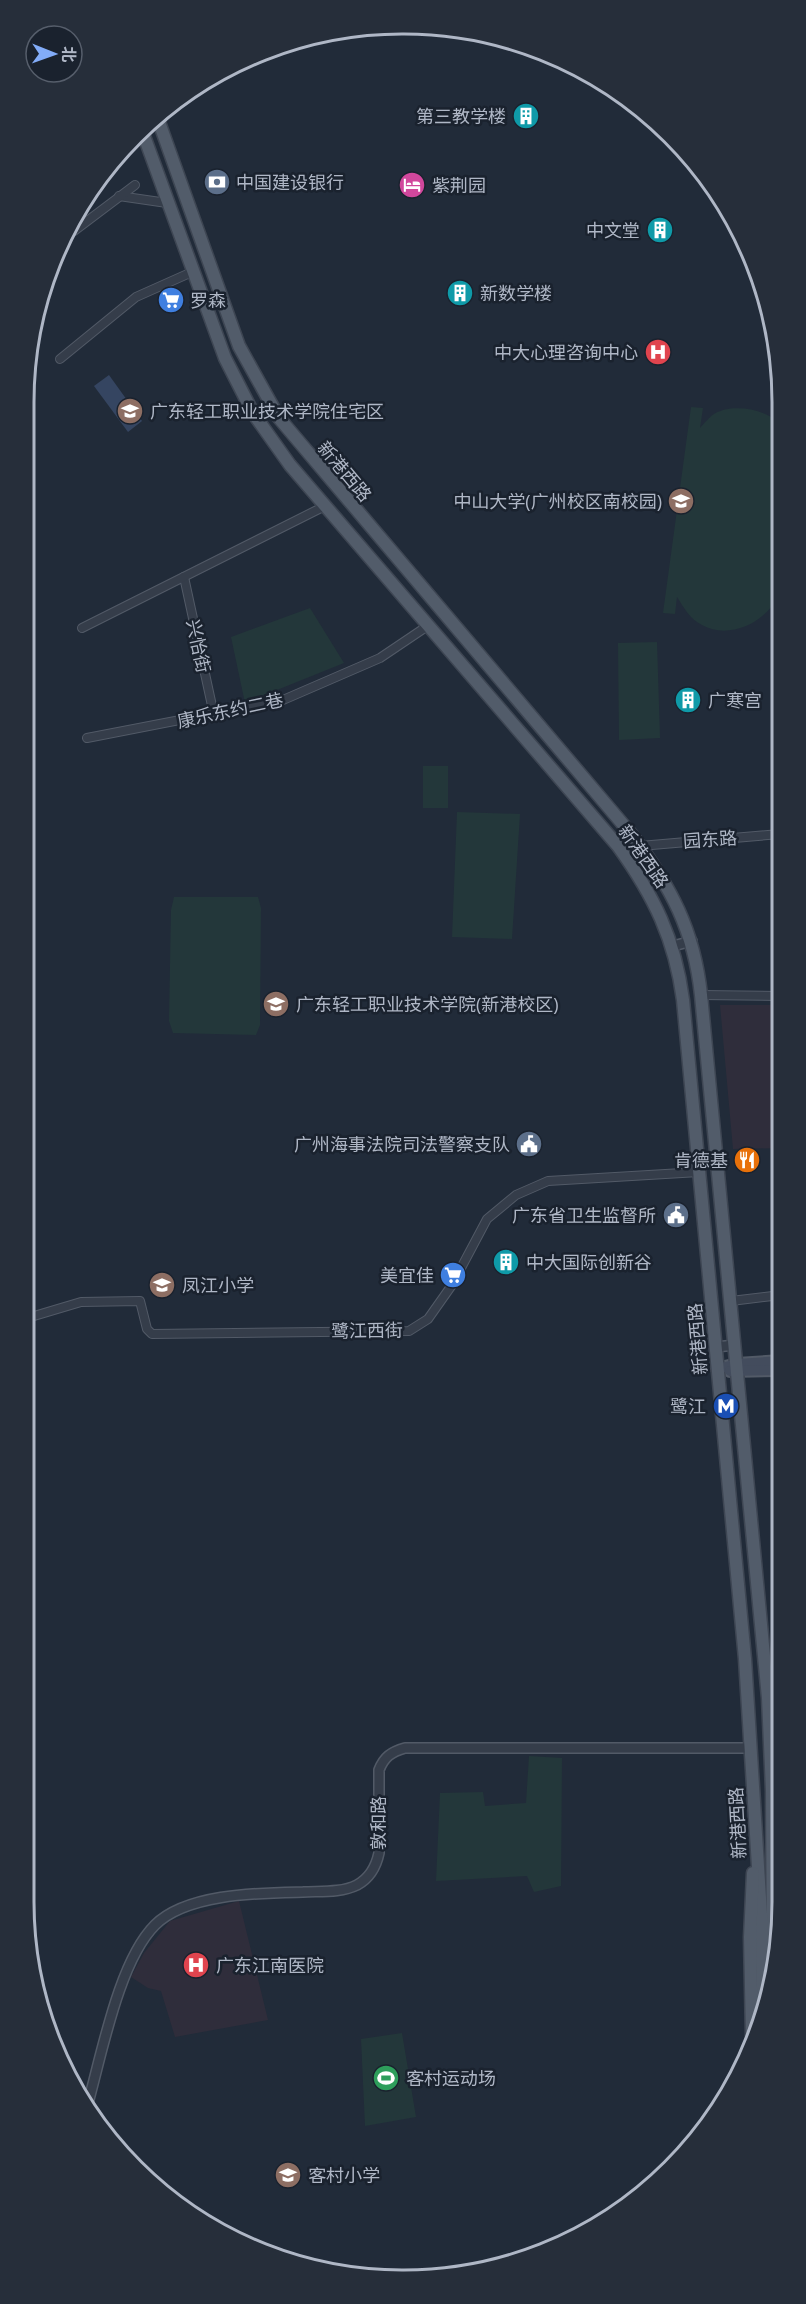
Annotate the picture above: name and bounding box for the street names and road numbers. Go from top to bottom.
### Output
street label: 新港西路 [313,436,377,506]
street label: 兴怡街 [182,617,216,675]
street label: 康乐东约二巷 [175,687,285,733]
street label: 新港西路 [614,820,674,892]
street label: 园东路 [682,825,738,853]
street label: 新港西路 [682,1302,712,1376]
street label: 鹭江西街 [331,1317,403,1343]
street label: 新港西路 [723,1786,751,1860]
street label: 敦和路 [366,1796,390,1850]

